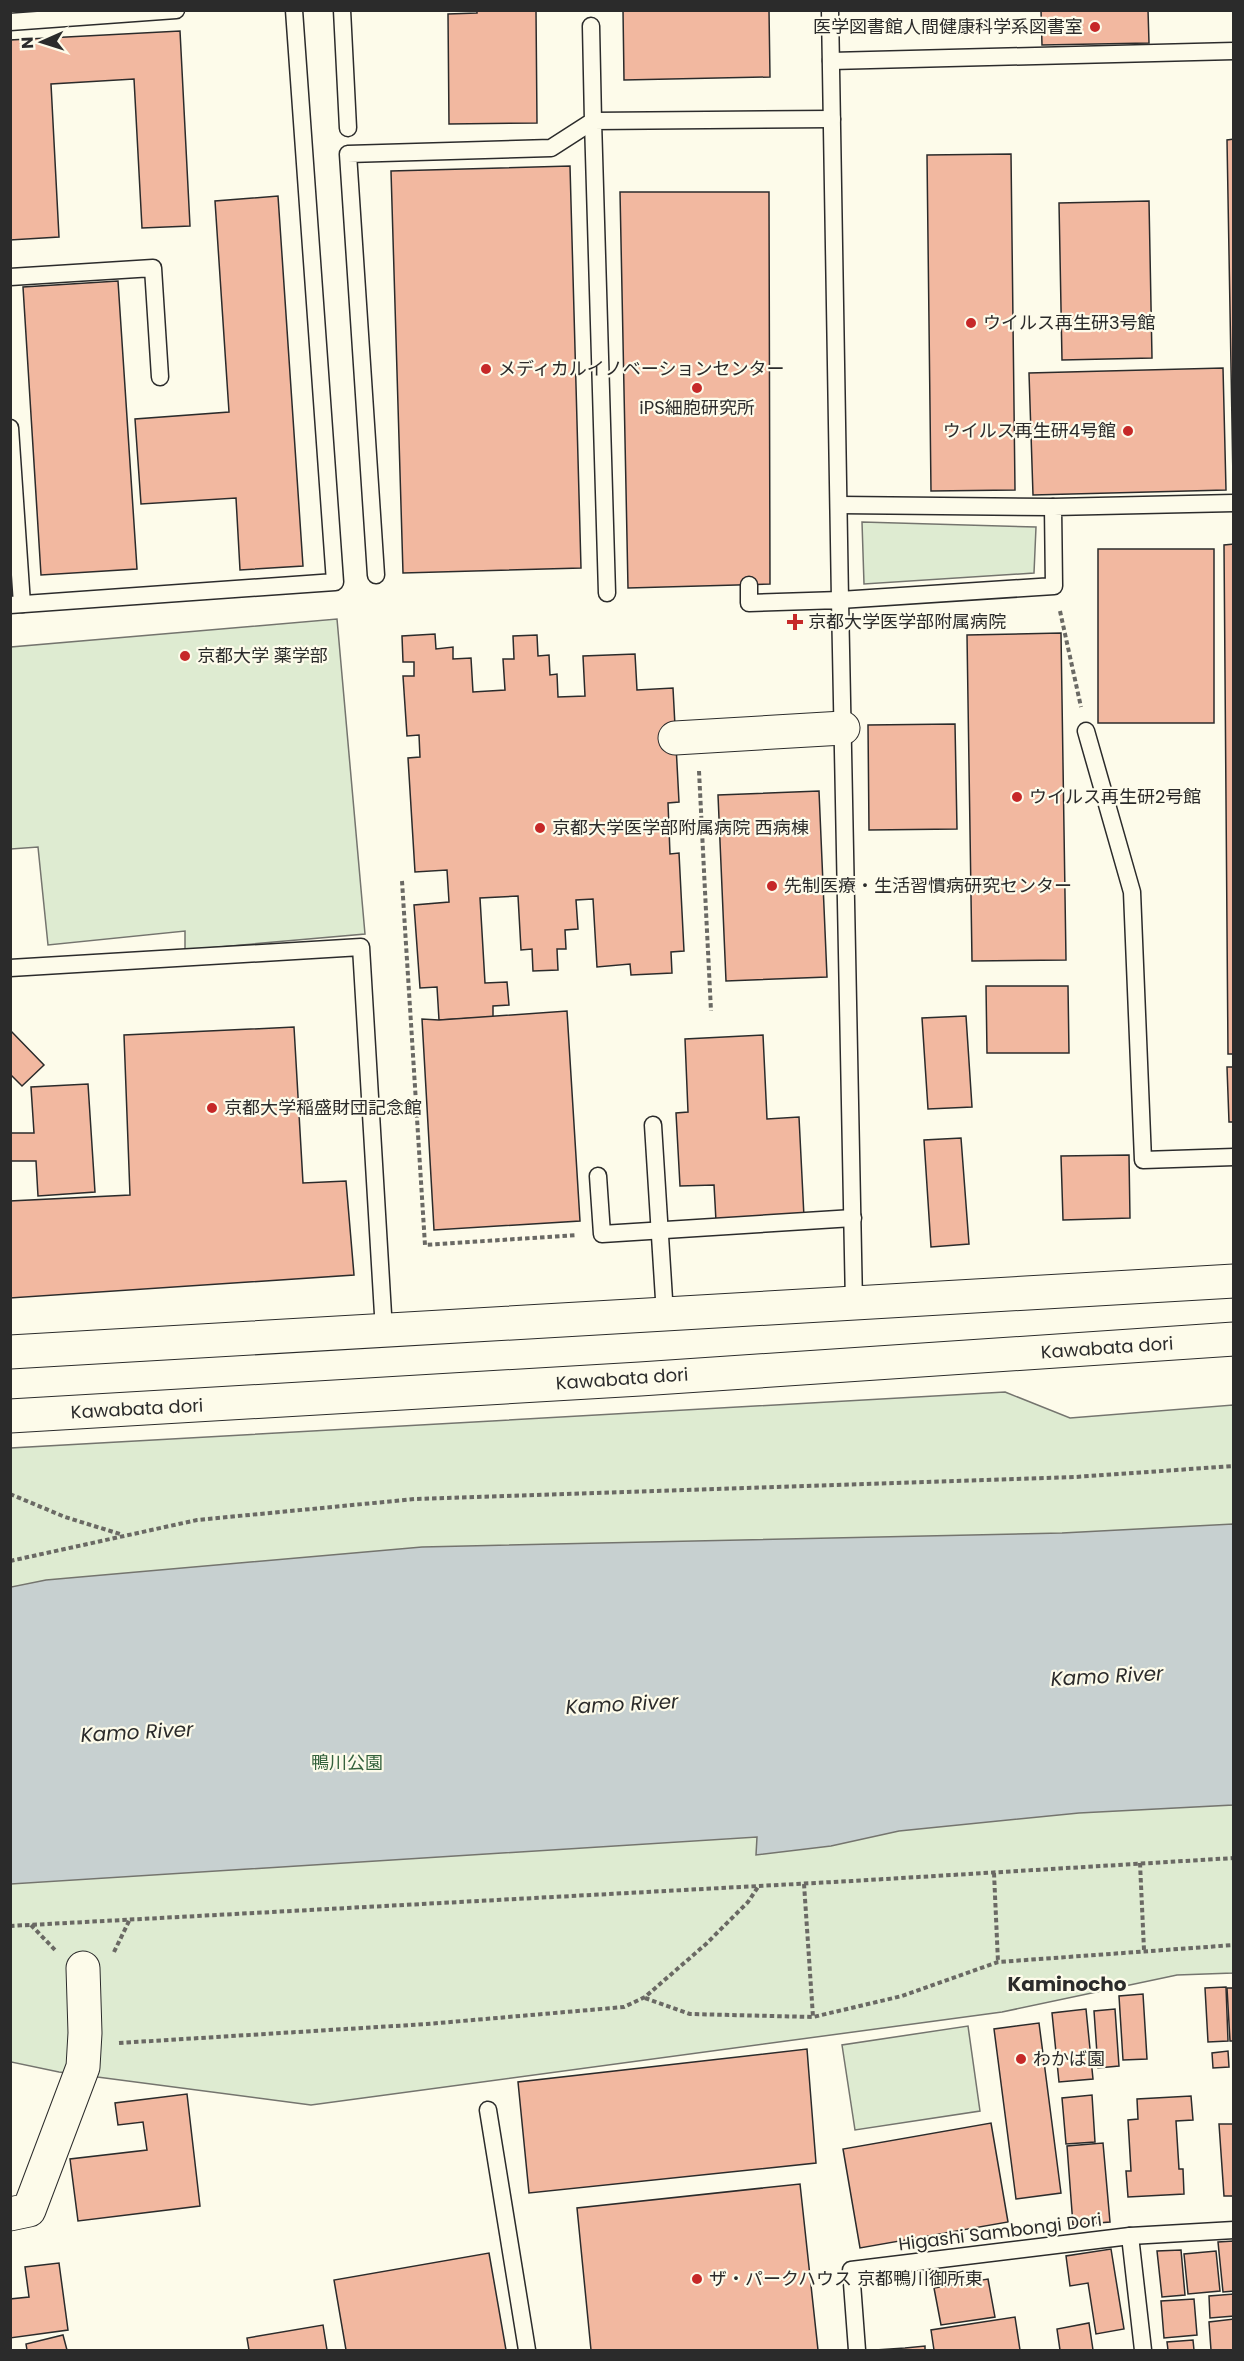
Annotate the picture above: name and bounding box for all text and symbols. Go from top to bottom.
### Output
north arrow [12,12,72,72]
place label: 医学図書館人間健康科学系図書室 [813,14,1083,39]
marker: 医学図書館人間健康科学系図書室 [1088,20,1102,34]
text: N [16,36,39,49]
place label: ウイルス再生研3号館 [983,310,1156,335]
marker: ウイルス再生研3号館 [964,316,978,330]
place label: メディカルイノベーションセンター [498,356,784,381]
marker: メディカルイノベーションセンター [479,362,493,376]
marker: iPS細胞研究所 [690,381,704,395]
place label: iPS細胞研究所 [639,395,755,420]
place label: ウイルス再生研4号館 [943,418,1116,443]
marker: ウイルス再生研4号館 [1121,424,1135,438]
place label: 京都大学医学部附属病院 [808,609,1006,634]
marker: 京都大学医学部附属病院 [786,613,804,631]
place label: 京都大学 薬学部 [197,643,328,668]
marker: 京都大学 薬学部 [178,649,192,663]
place label: ウイルス再生研2号館 [1029,784,1201,809]
marker: ウイルス再生研2号館 [1010,790,1024,804]
place label: 京都大学医学部附属病院 西病棟 [552,815,809,840]
marker: 京都大学医学部附属病院 西病棟 [533,821,547,835]
place label: 先制医療・生活習慣病研究センター [784,873,1072,898]
marker: 先制医療・生活習慣病研究センター [765,879,779,893]
place label: 京都大学稲盛財団記念館 [224,1095,422,1120]
marker: 京都大学稲盛財団記念館 [205,1101,219,1115]
street label: Kawabata dori [1040,1330,1174,1365]
street label: Kawabata dori [555,1361,689,1396]
street label: Kawabata dori [70,1393,204,1424]
water label: Kamo River [1050,1659,1165,1693]
water label: Kamo River [565,1687,680,1721]
water label: Kamo River [80,1715,195,1749]
park label: 鴨川公園 [311,1750,383,1775]
district label: Kaminocho [1007,1970,1127,1998]
place label: わかば園 [1033,2046,1105,2071]
marker: わかば園 [1014,2052,1028,2066]
street label: Higashi Sambongi Dori [897,2207,1103,2256]
place label: ザ・パークハウス 京都鴨川御所東 [709,2266,983,2291]
marker: ザ・パークハウス 京都鴨川御所東 [690,2272,704,2286]

